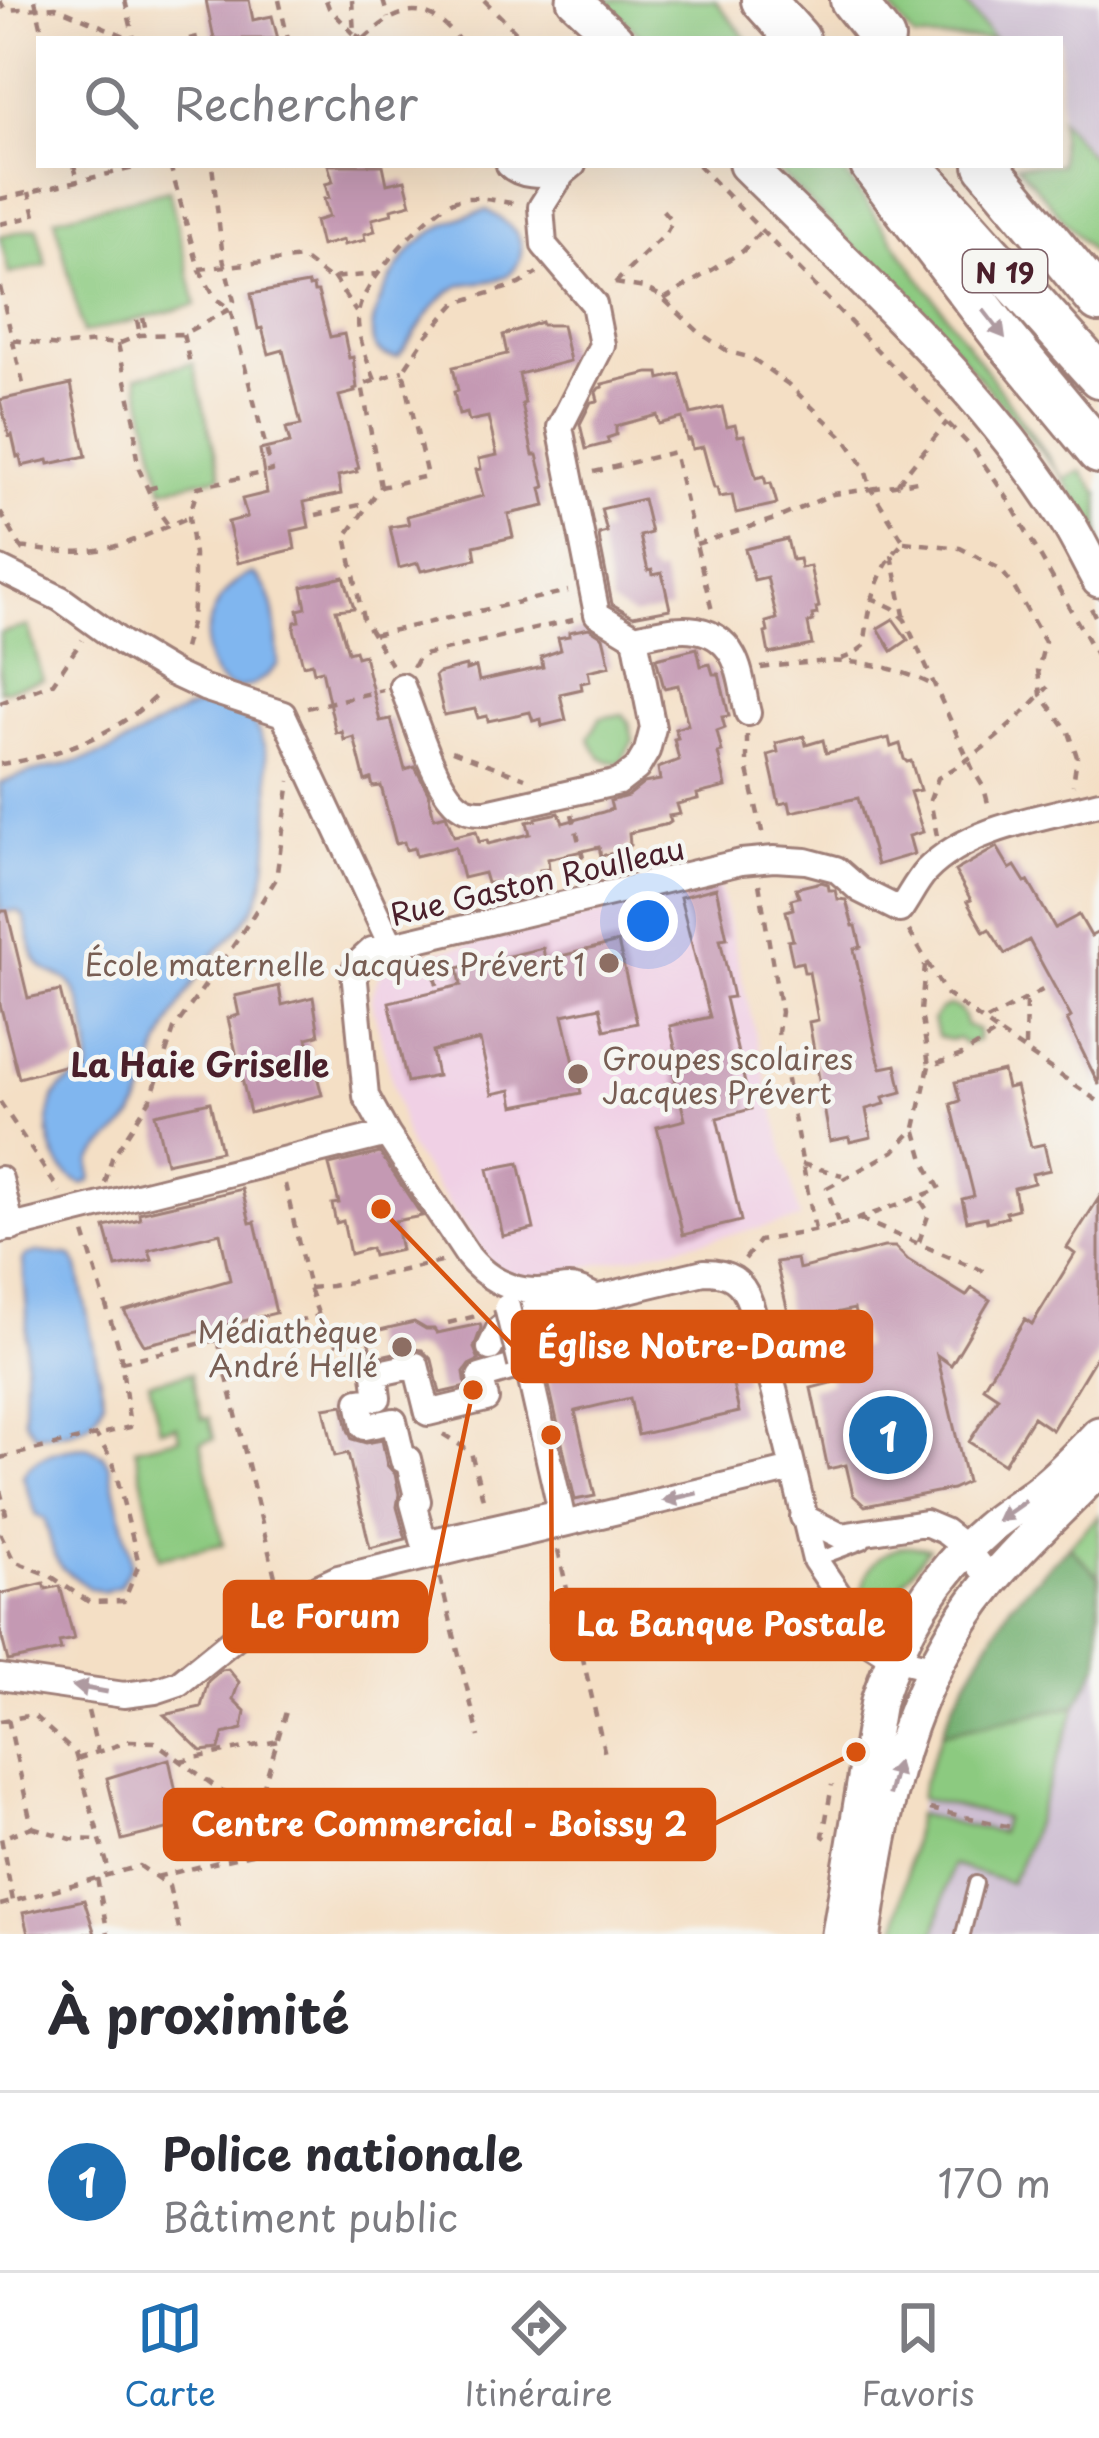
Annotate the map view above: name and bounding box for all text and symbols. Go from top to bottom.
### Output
search box [36,36,1063,168]
text: Rechercher [174,68,418,136]
icon: search [78,69,144,135]
road number: N 19 [963,250,1047,292]
one-way arrow [982,309,1006,340]
street label: Rue Gaston Roulleau [386,824,688,936]
your location [618,891,678,951]
place label: École maternelle Jacques Prévert 1 [84,941,585,986]
marker: École maternelle Jacques Prévert 1 [596,950,622,976]
place label: Groupes scolaires Jacques Prévert [602,1035,853,1114]
district label: La Haie Griselle [71,1038,329,1088]
marker: Groupes scolaires Jacques Prévert [565,1061,591,1087]
place label: Médiathèque André Hellé [198,1308,378,1387]
callout: Église Notre-Dame [513,1312,871,1381]
text: Église Notre-Dame [538,1319,847,1369]
marker: Médiathèque André Hellé [389,1334,415,1360]
pin: 1 [849,1390,927,1480]
one-way arrow [661,1488,698,1507]
one-way arrow [995,1499,1027,1522]
callout: Le Forum [225,1582,426,1651]
text: Le Forum [249,1589,401,1639]
callout: La Banque Postale [552,1590,910,1659]
text: La Banque Postale [576,1597,886,1647]
one-way arrow [71,1679,108,1698]
one-way arrow [884,1759,903,1796]
callout: Centre Commercial - Boissy 2 [165,1790,714,1859]
text: Centre Commercial - Boissy 2 [191,1797,687,1847]
text: À proximité [48,1974,349,2051]
text: Police nationale [162,2118,523,2186]
text: 1 [78,2152,96,2211]
text: 170 m [938,2152,1051,2211]
text: Bâtiment public [162,2186,458,2245]
tab: Carte [124,2295,216,2417]
tab: Itinéraire [464,2295,613,2417]
tab: Favoris [861,2295,975,2417]

